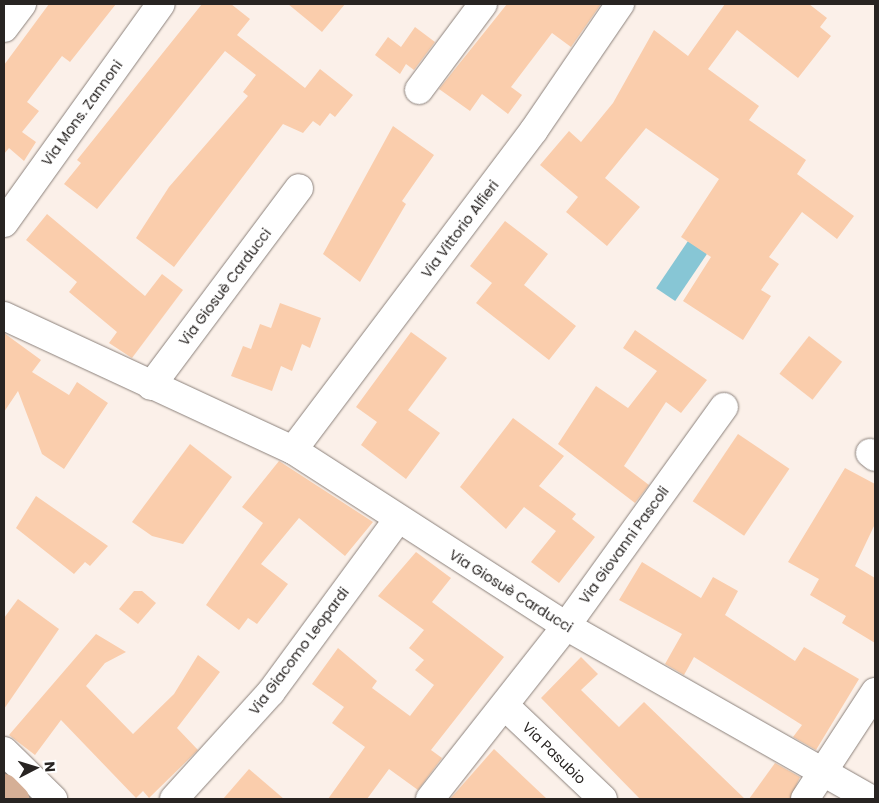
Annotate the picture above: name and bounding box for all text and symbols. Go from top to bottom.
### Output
street label: Via Mons. Zannoni [38,57,126,169]
street label: Via Vittorio Alfieri [418,177,502,281]
street label: Via Giosuè Carducci [175,225,275,349]
street label: Via Giovanni Pascoli [576,483,672,607]
street label: Via Giosuè Carducci [446,546,576,636]
street label: Via Giacomo Leopardi [246,584,352,718]
street label: Via Pasubio [519,719,589,787]
north arrow [10,743,60,793]
text: N [40,761,60,773]

